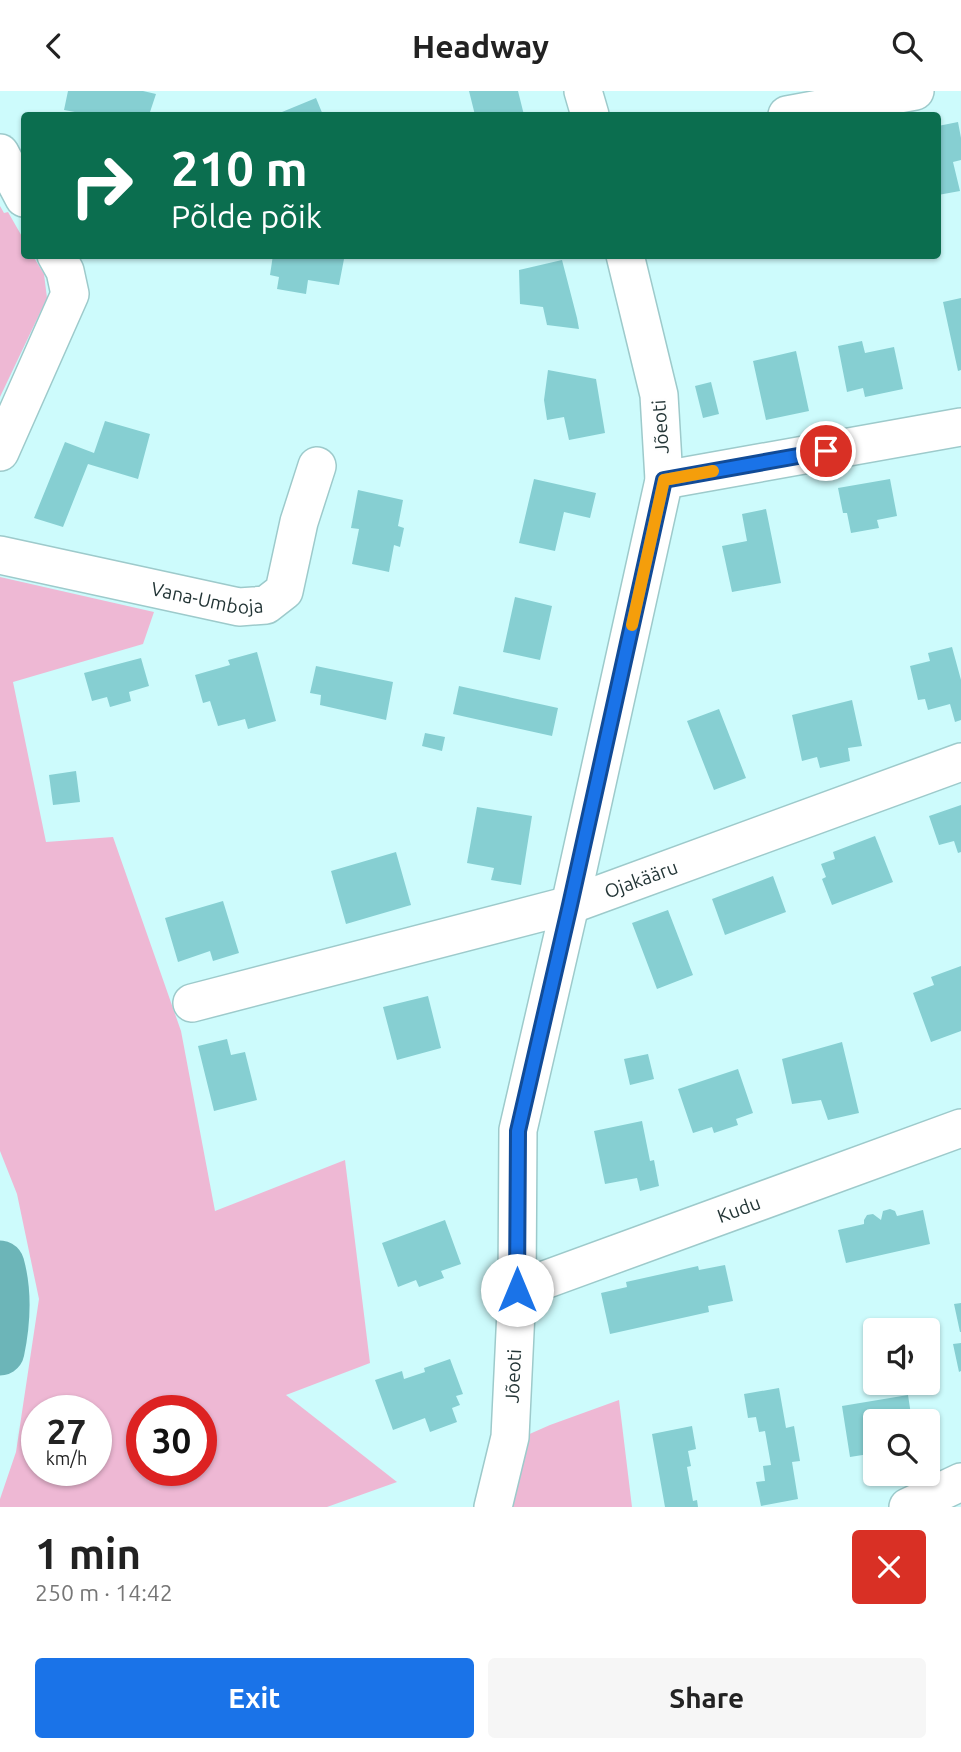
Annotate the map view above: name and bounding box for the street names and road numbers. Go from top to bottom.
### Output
street label: Jõeoti [647,399,673,455]
street label: Vana-Umboja [149,577,264,618]
street label: Ojakääru [601,856,681,903]
street label: Kudu [714,1191,763,1227]
street label: Jõeoti [501,1349,525,1404]

